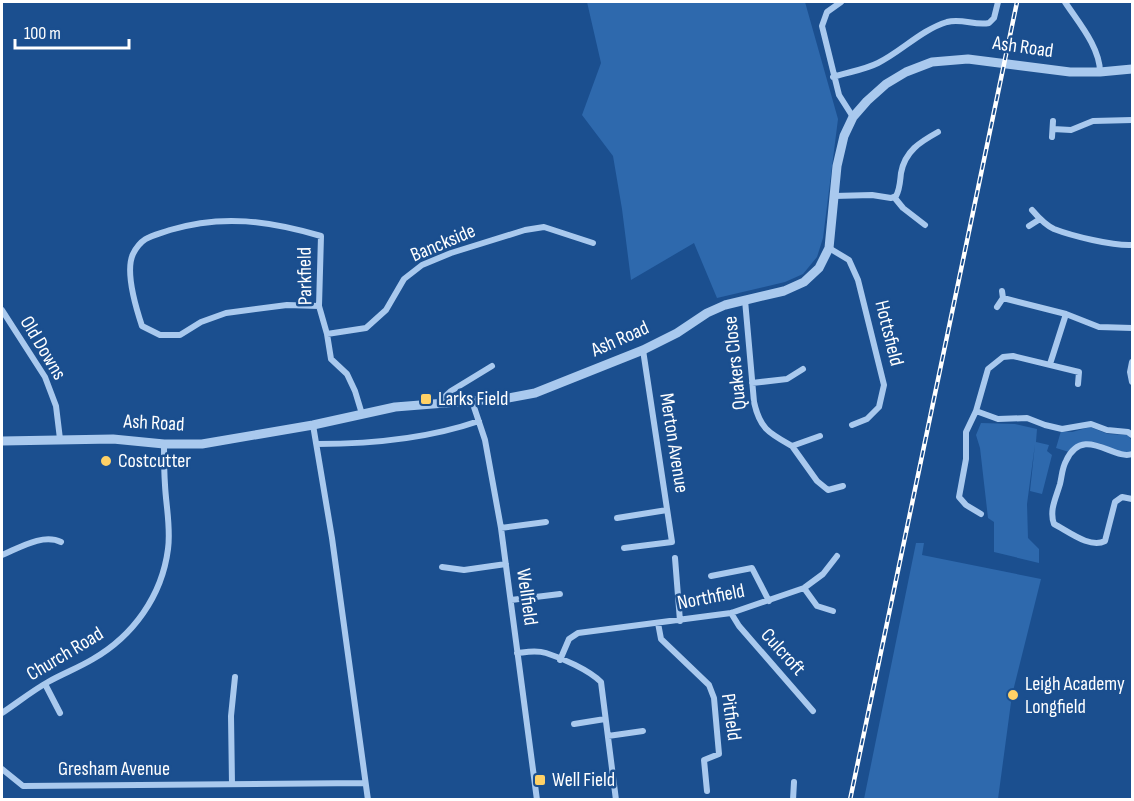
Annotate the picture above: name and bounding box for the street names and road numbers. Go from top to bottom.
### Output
street label: Ash Road [990,31,1055,63]
street label: Banckside [407,219,479,267]
street label: Parkfield [292,247,318,305]
street label: Hottsfield [869,298,909,368]
street label: Old Downs [15,312,71,384]
street label: Quakers Close [718,315,752,411]
street label: Ash Road [586,316,653,363]
street label: Merton Avenue [654,391,694,495]
street label: Ash Road [122,409,185,437]
street label: Wellfield [511,567,543,627]
street label: Northfield [675,579,747,615]
street label: Church Road [22,622,108,686]
street label: Culcroft [756,623,810,681]
street label: Pitfield [716,692,746,742]
street label: Gresham Avenue [58,757,170,781]

